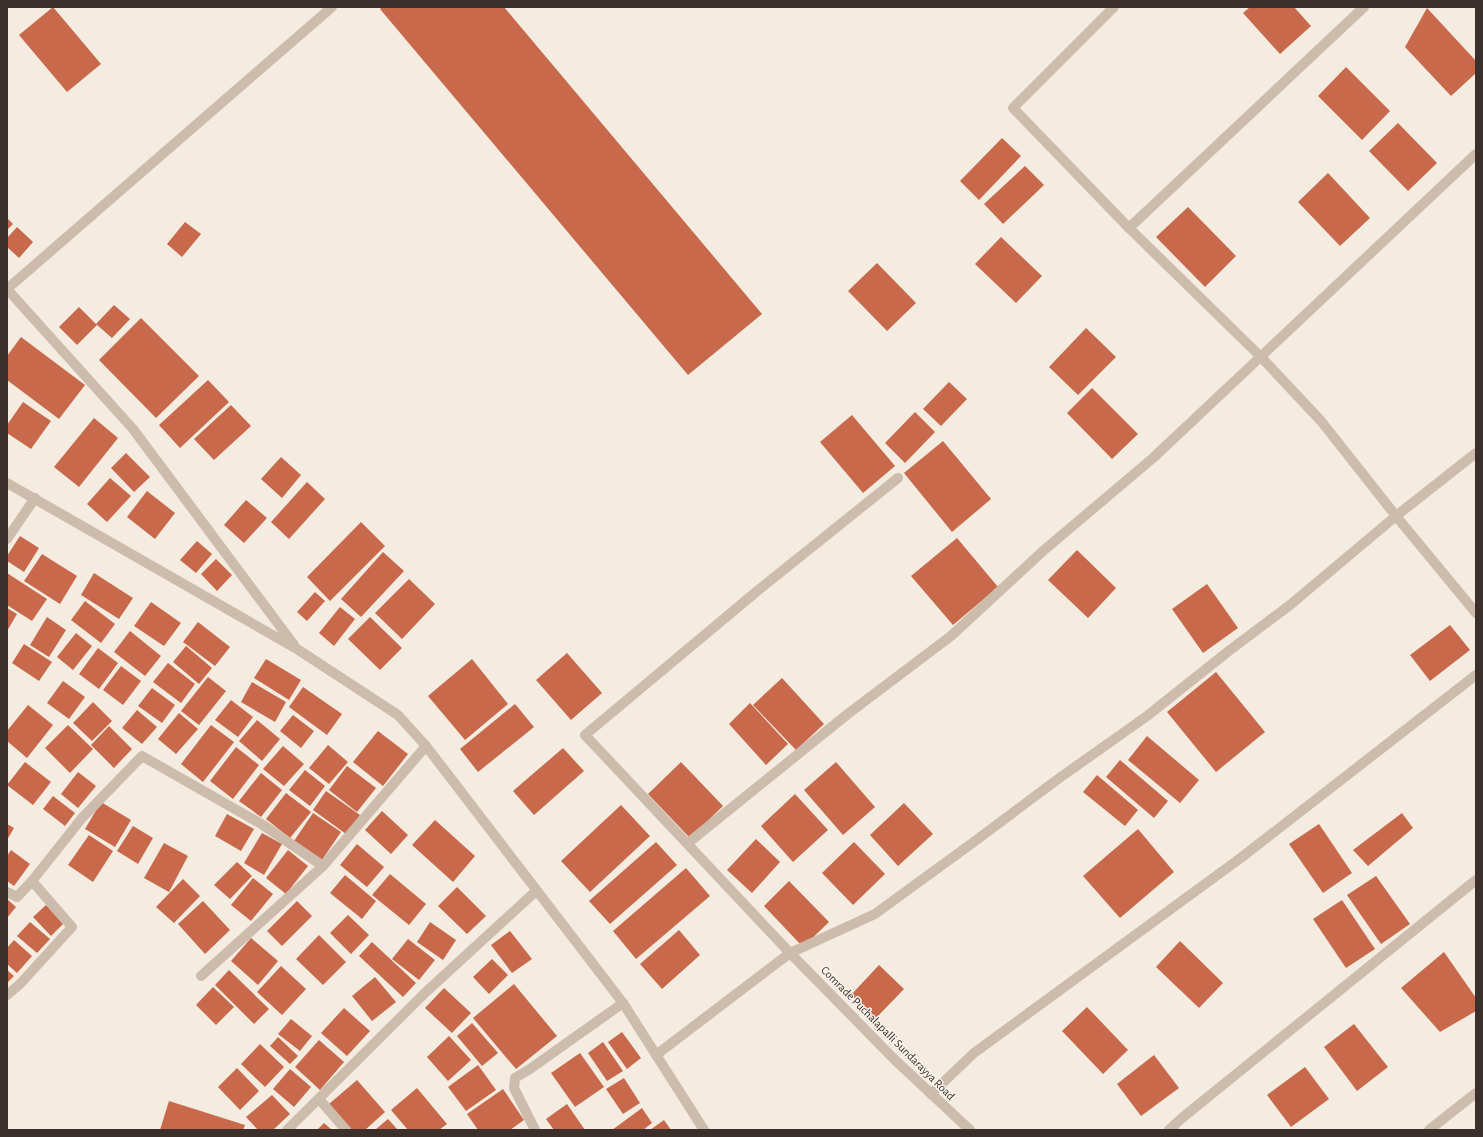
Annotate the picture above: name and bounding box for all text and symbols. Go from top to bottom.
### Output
street label: Comrade Puchalapalli Sundarayya Road [818,964,957,1103]

